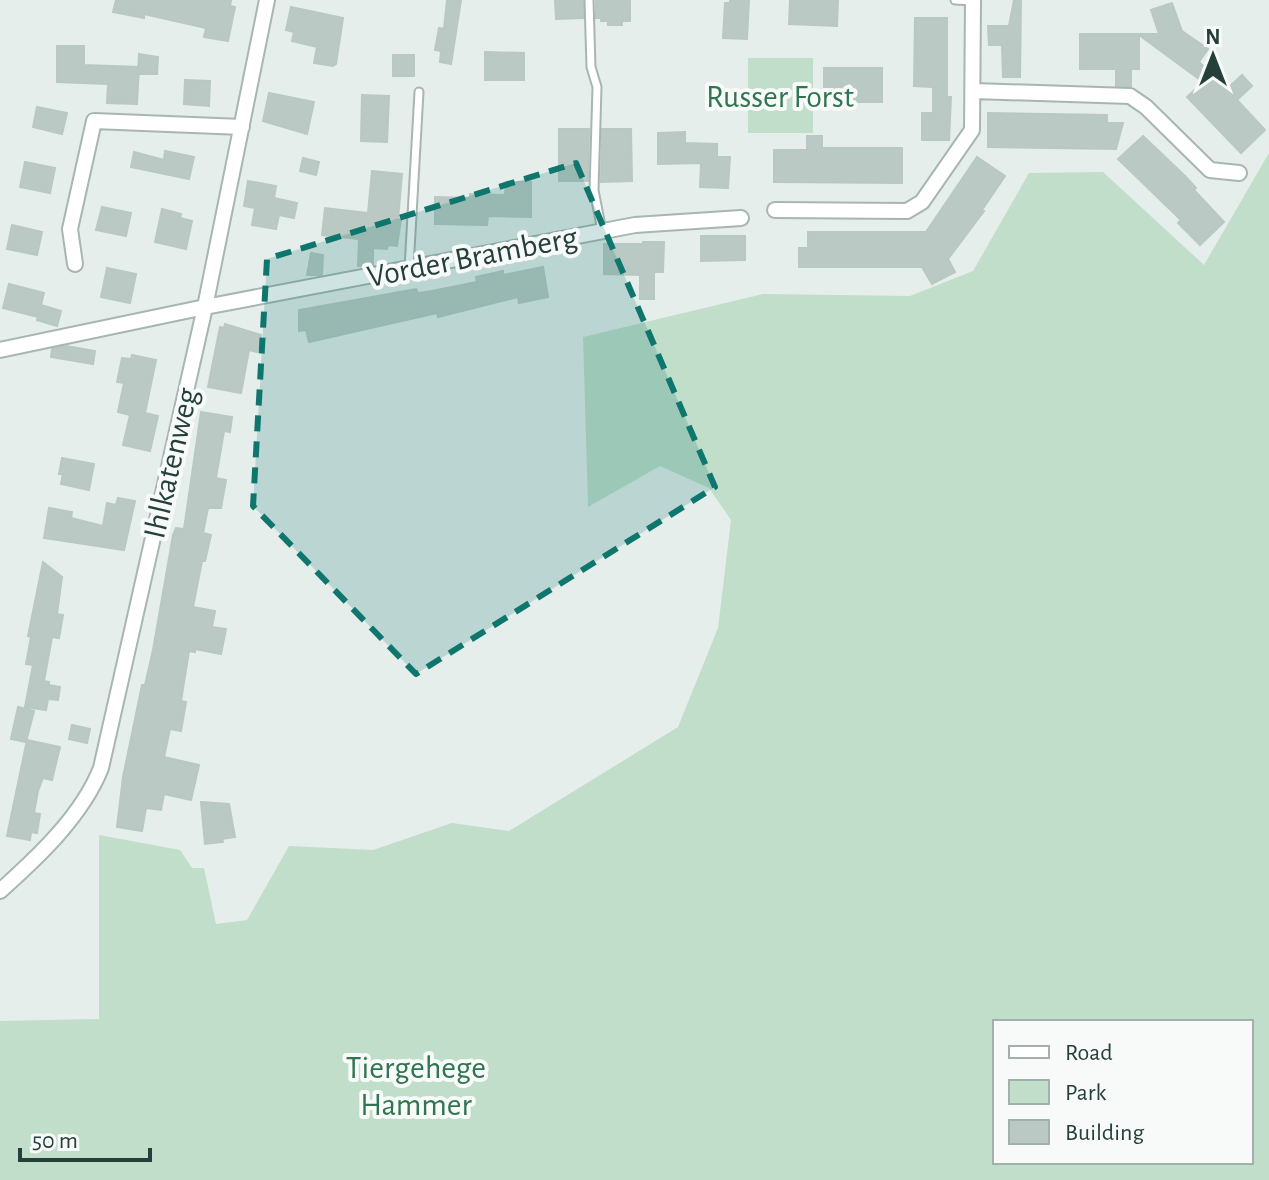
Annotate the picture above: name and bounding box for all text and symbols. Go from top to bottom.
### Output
north arrow [1173,16,1253,96]
text: N [1205,26,1221,48]
park label: Russer Forst [706,81,854,113]
street label: Vorder Bramberg [364,221,580,293]
street label: Ihlkatenweg [138,385,204,542]
legend [993,1020,1253,1164]
text: Road [1065,1041,1113,1065]
park label: Tiergehege Hammer [346,1052,486,1121]
text: Park [1065,1081,1106,1105]
scale bar [20,1112,150,1162]
text: Building [1065,1121,1144,1145]
text: 50 m [32,1129,78,1153]

